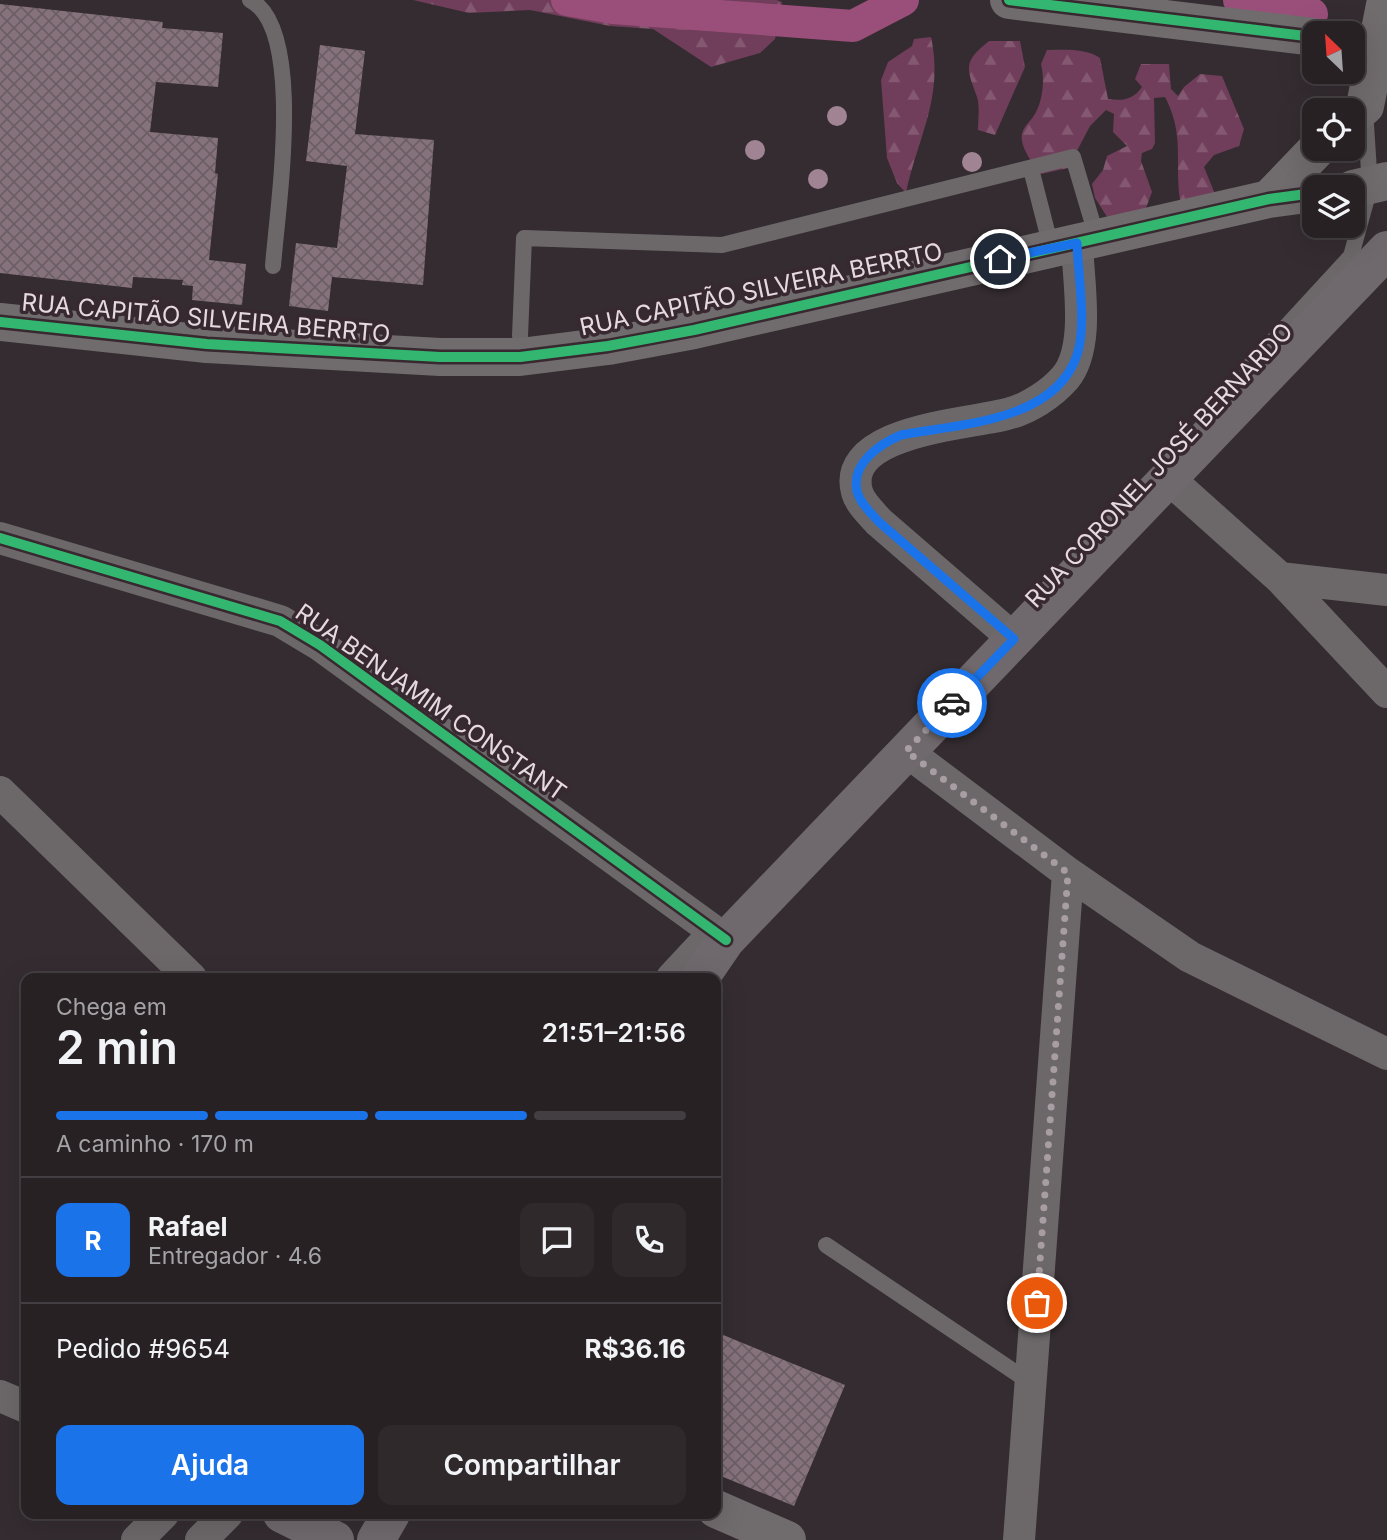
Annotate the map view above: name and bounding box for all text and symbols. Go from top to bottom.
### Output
north arrow [1302,21,1365,84]
map controls [1302,21,1365,238]
button: locate [1302,98,1365,161]
button: layers [1302,175,1365,238]
pin [970,229,1030,289]
street label: RUA CAPITÃO SILVEIRA BERRTO [577,236,945,342]
icon: home [981,240,1019,278]
street label: RUA CAPITÃO SILVEIRA BERRTO [20,287,392,349]
street label: RUA CORONEL JOSÉ BERNARDO [1019,316,1299,613]
street label: RUA BENJAMIM CONSTANT [290,597,572,807]
courier [917,668,987,738]
icon: car [933,684,971,722]
text: Chega em [56,993,167,1021]
text: 21:51–21:56 [542,1017,686,1048]
text: 2 min [56,1019,178,1075]
text: A caminho · 170 m [56,1130,254,1158]
button: chat [520,1203,594,1277]
button: phone [612,1203,686,1277]
text: Rafael [148,1211,228,1242]
text: R [84,1225,102,1256]
text: Entregador · 4.6 [148,1242,322,1270]
pin [1007,1273,1067,1333]
icon: bag [1018,1284,1056,1322]
text: Pedido #9654 [56,1333,230,1364]
text: R$36.16 [585,1333,686,1364]
button: Ajuda [56,1425,364,1505]
button: Compartilhar [378,1425,686,1505]

